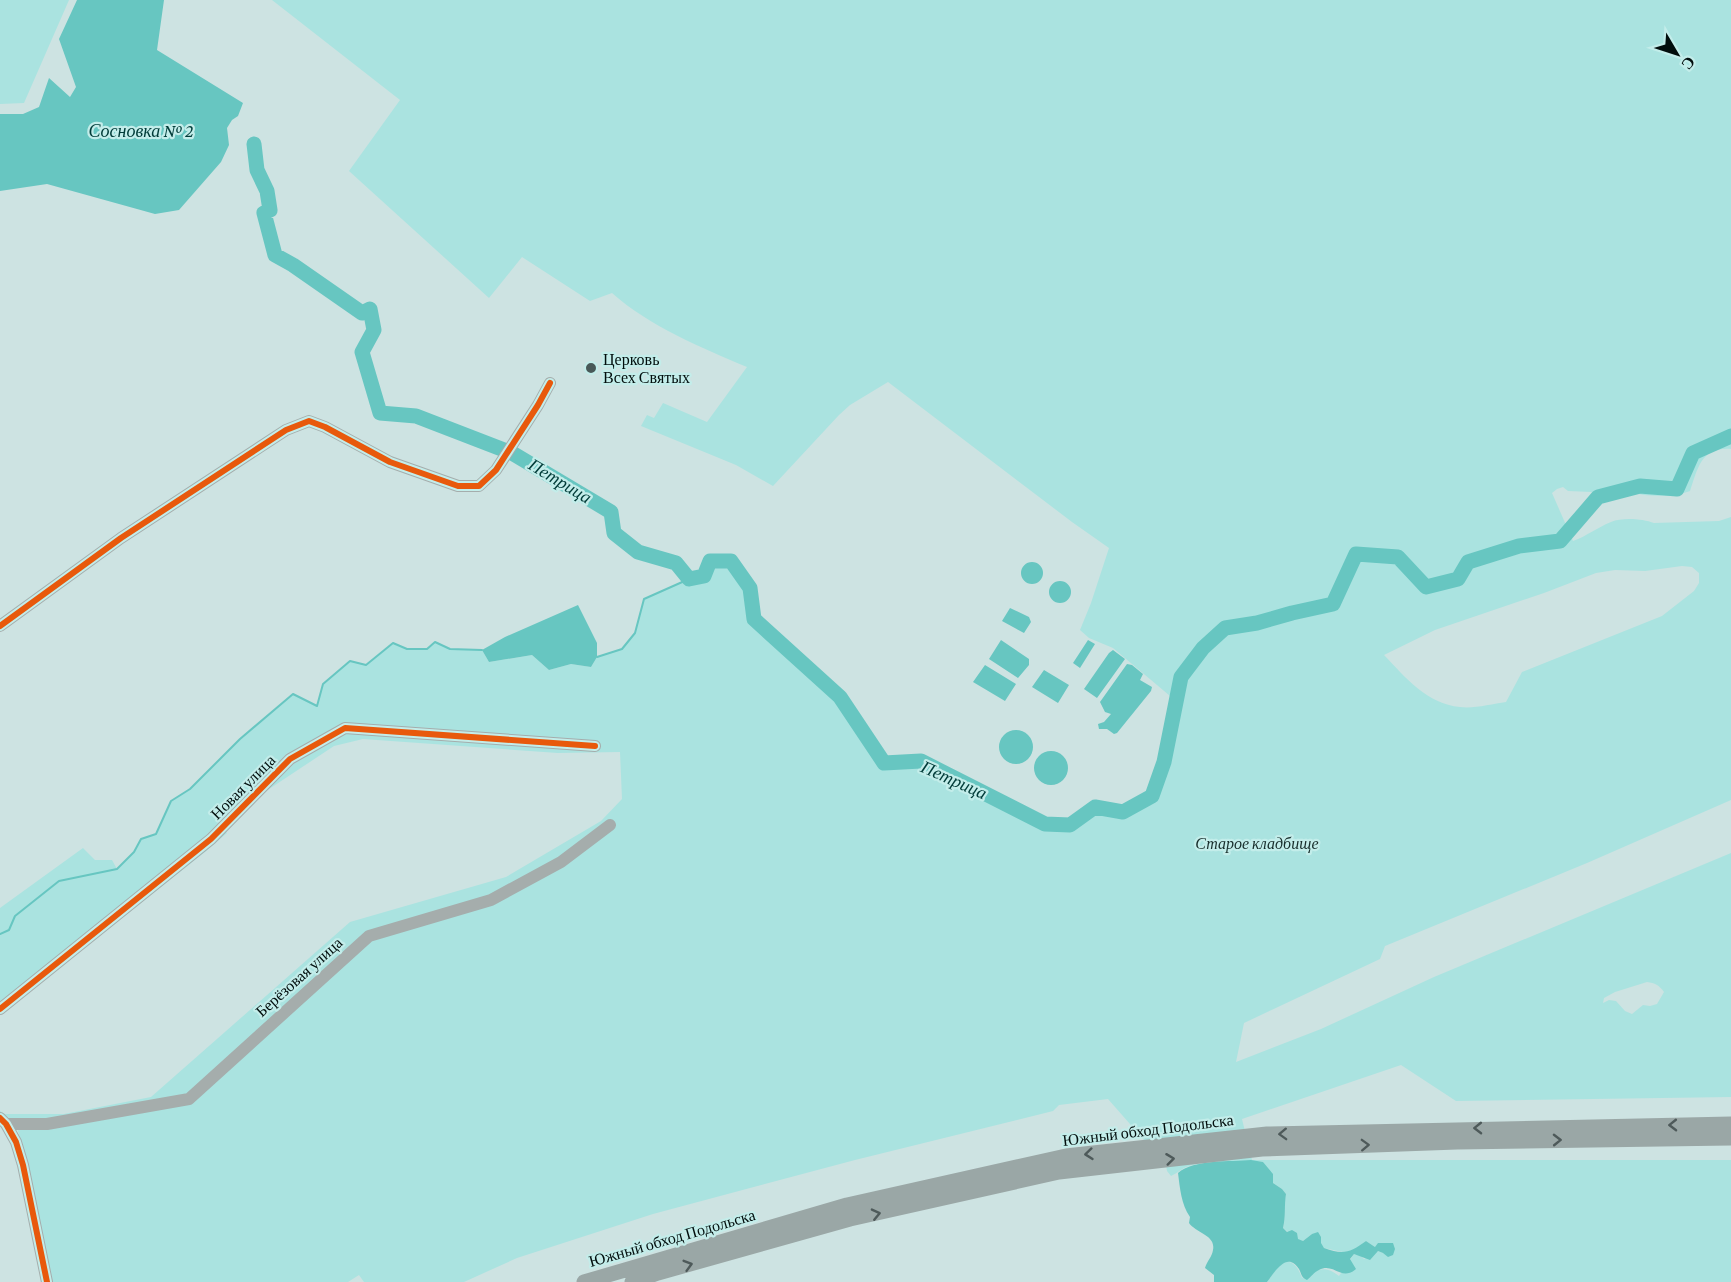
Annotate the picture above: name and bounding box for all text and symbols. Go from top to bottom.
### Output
north arrow [1647,24,1707,84]
text: С [1678,53,1699,73]
water label: Сосновка № 2 [88,121,194,141]
place label: Церковь Всех Святых [603,351,690,386]
marker: Церковь Всех Святых [584,361,598,375]
water label: Петрица [524,454,595,508]
street label: Новая улица [207,751,279,823]
water label: Петрица [917,756,990,803]
park label: Старое кладбище [1195,835,1319,853]
street label: Берёзовая улица [252,934,346,1021]
street label: Южный обход Подольска [1061,1111,1235,1150]
one-way arrow [1668,1118,1677,1131]
one-way arrow [1473,1122,1482,1134]
one-way arrow [1278,1127,1287,1140]
one-way arrow [1553,1134,1562,1146]
one-way arrow [1360,1139,1369,1151]
one-way arrow [1084,1147,1093,1160]
one-way arrow [1166,1154,1175,1166]
street label: Южный обход Подольска [587,1206,757,1271]
one-way arrow [871,1208,881,1221]
one-way arrow [682,1259,692,1272]

